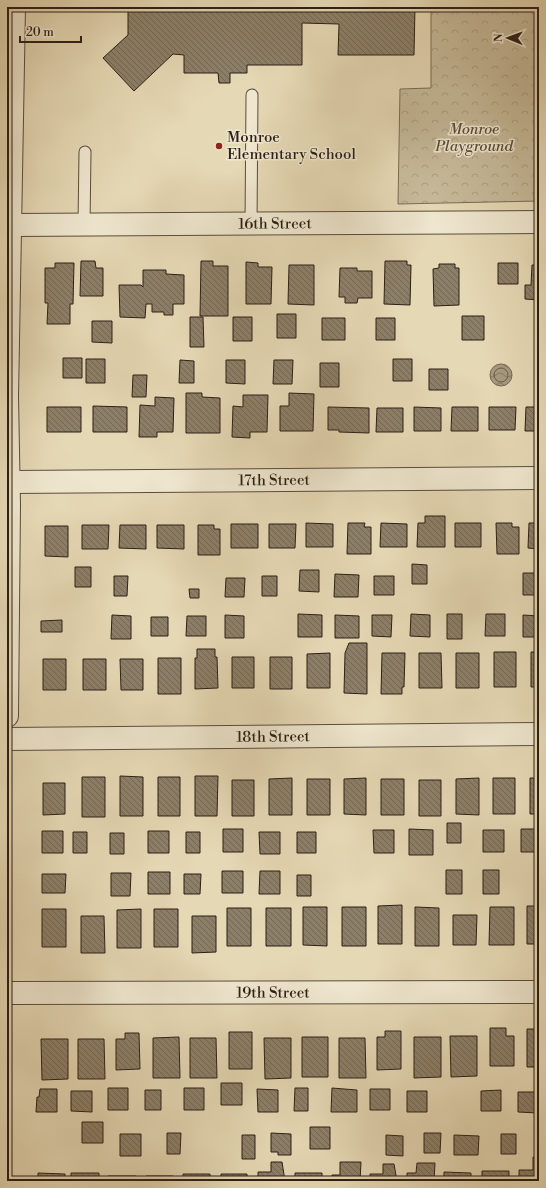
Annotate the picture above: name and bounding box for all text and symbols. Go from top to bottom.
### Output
scale bar [20,18,81,44]
north arrow [488,18,528,58]
text: 20 m [26,25,54,40]
text: N [492,33,506,42]
park label: Monroe Playground [434,120,513,156]
place label: Monroe Elementary School [227,128,356,164]
marker: Monroe Elementary School [214,141,224,151]
street label: 16th Street [238,214,312,234]
street label: 17th Street [238,471,311,490]
street label: 18th Street [236,727,311,747]
street label: 19th Street [236,983,310,1003]

